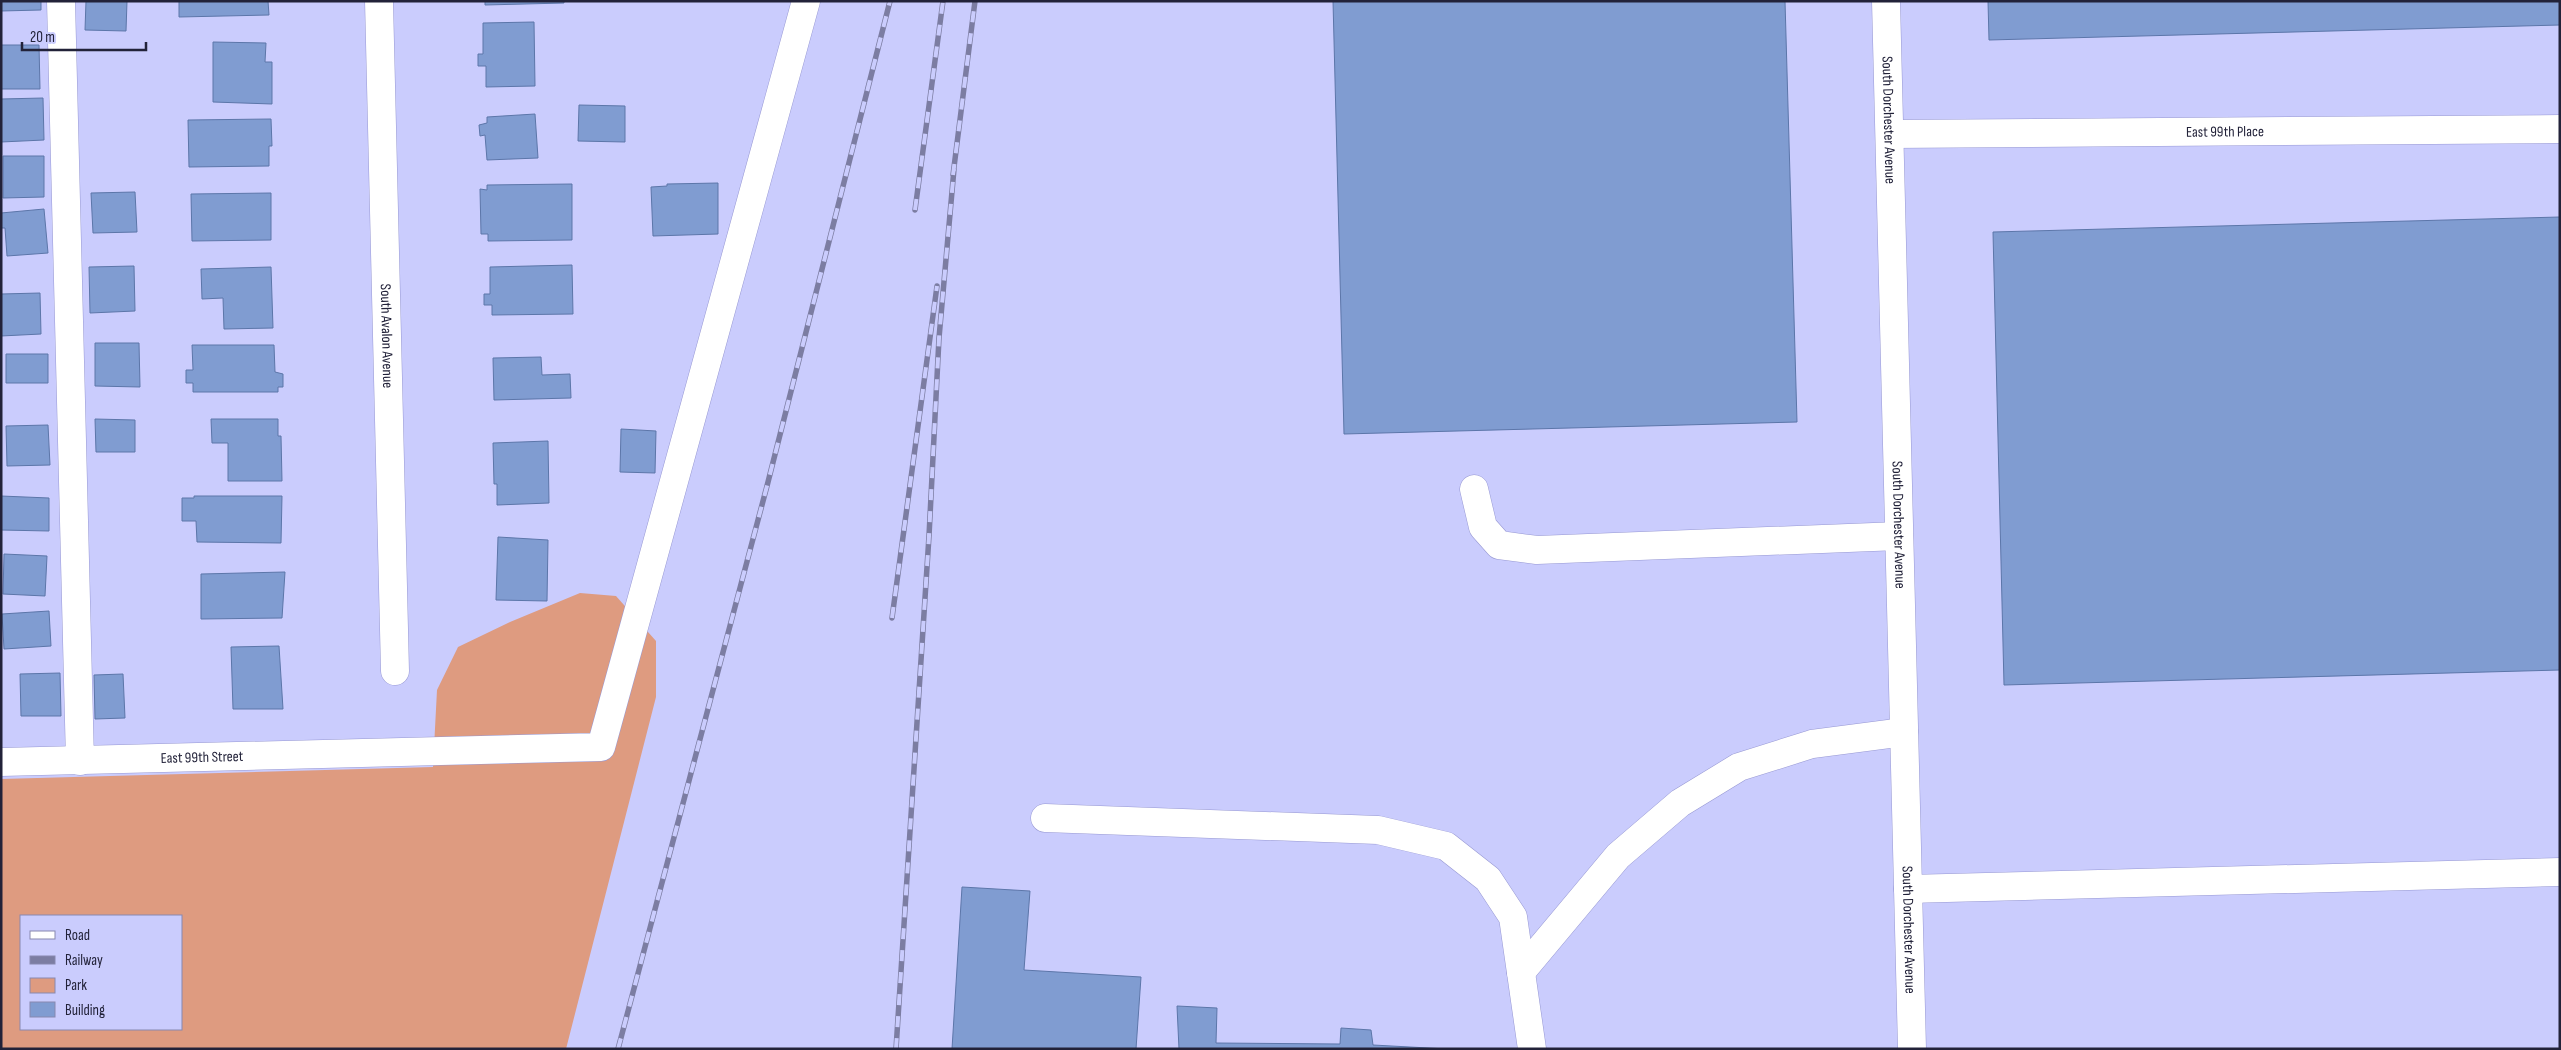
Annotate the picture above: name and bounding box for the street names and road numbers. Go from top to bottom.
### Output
street label: South Dorchester Avenue [1877,56,1900,184]
street label: East 99th Place [2186,122,2264,142]
street label: South Avalon Avenue [376,283,397,388]
street label: South Dorchester Avenue [1887,461,1910,589]
street label: East 99th Street [160,747,244,768]
street label: South Dorchester Avenue [1897,866,1920,994]

